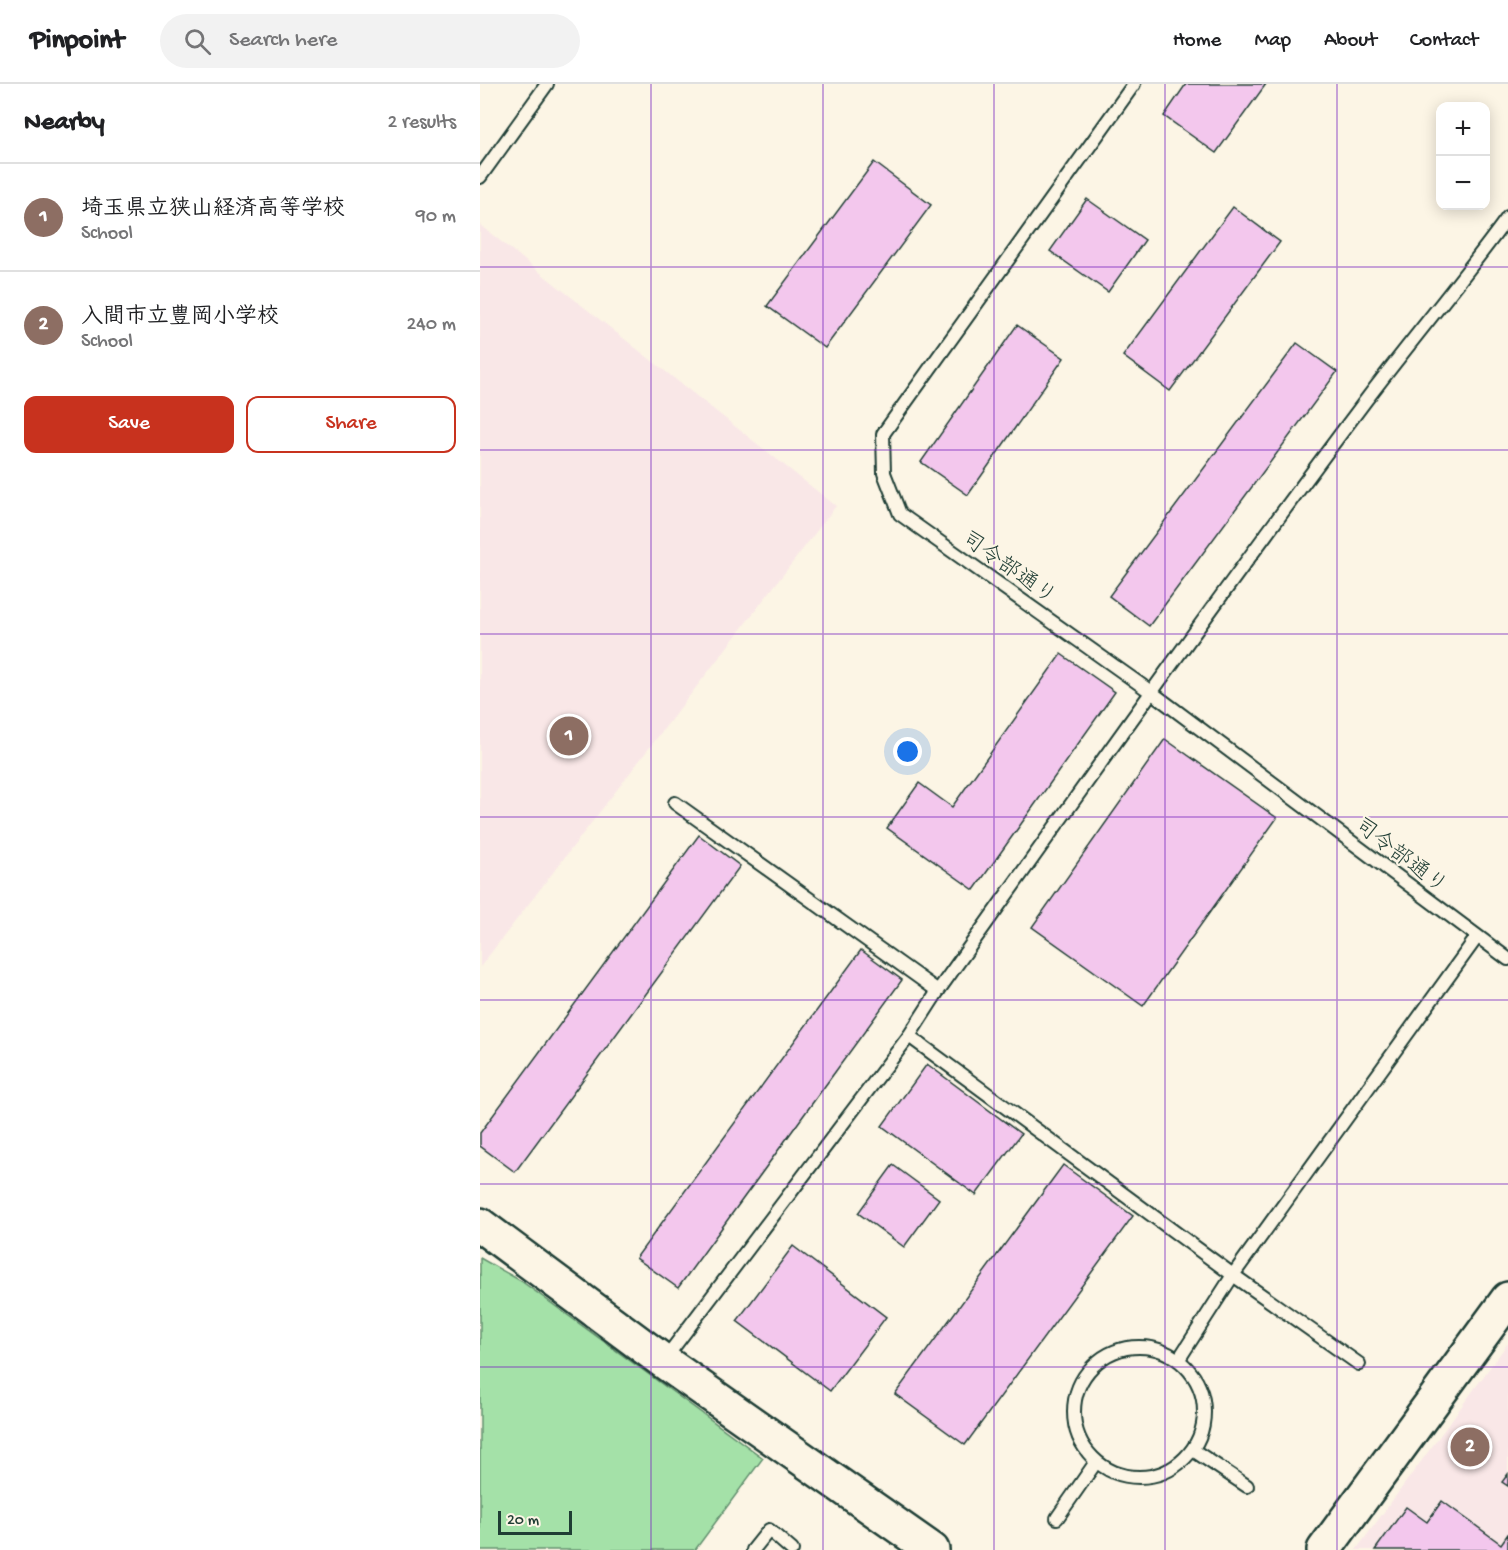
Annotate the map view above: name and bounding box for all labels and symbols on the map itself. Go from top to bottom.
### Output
street label: 司令部通り [955,526,1061,611]
pin: 1 [550,714,589,758]
your location [893,737,922,766]
street label: 司令部通り [1348,813,1452,901]
pin: 2 [1450,1424,1490,1470]
scale bar [498,1508,572,1536]

